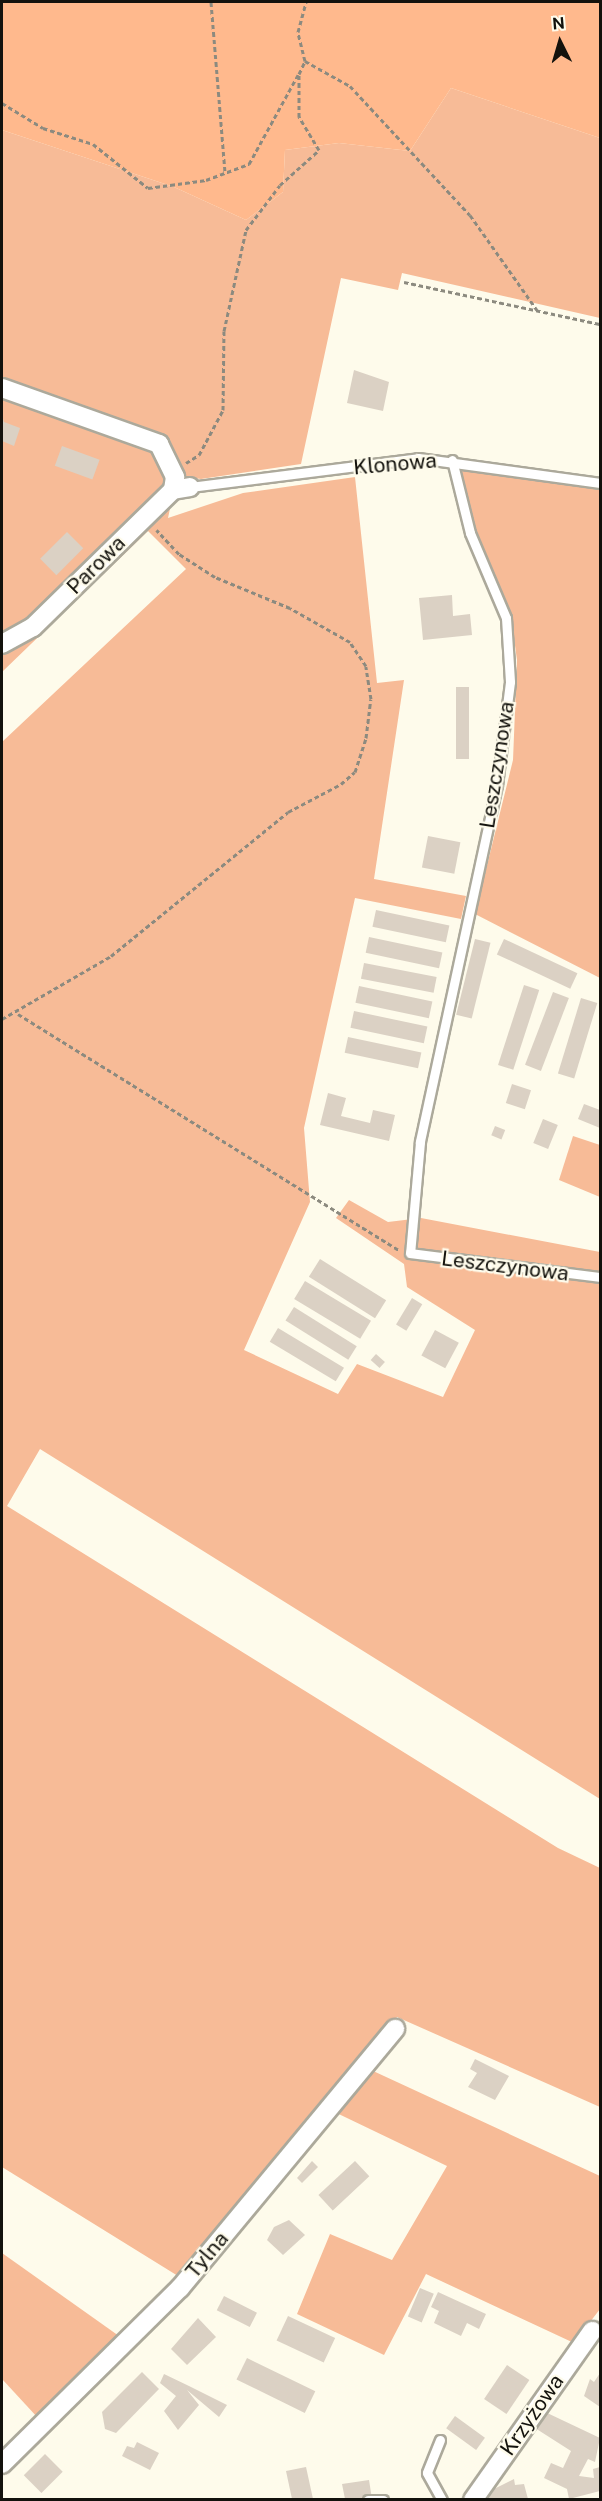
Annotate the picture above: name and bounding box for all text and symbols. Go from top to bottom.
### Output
north arrow [530,12,590,72]
text: N [551,14,565,34]
street label: Klonowa [352,448,438,480]
street label: Parowa [62,531,130,599]
street label: Leszczynowa [475,700,519,830]
street label: Leszczynowa [440,1246,570,1286]
street label: Tylna [180,2227,234,2283]
street label: Krzyżowa [495,2370,569,2460]

